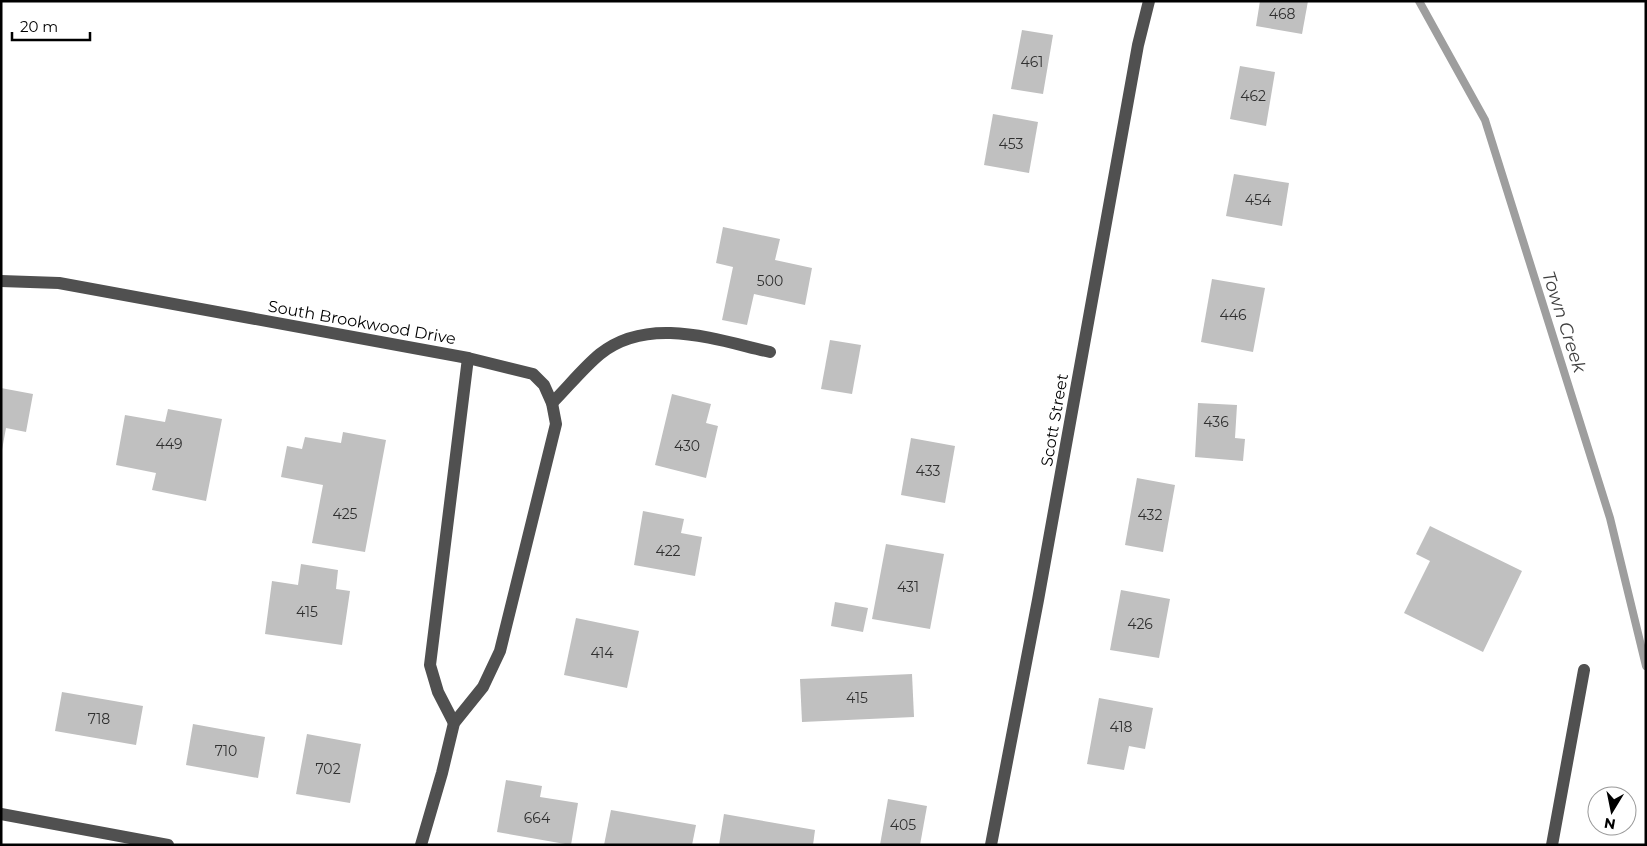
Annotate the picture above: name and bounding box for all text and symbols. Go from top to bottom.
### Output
house number: 468 [1269,5,1295,23]
scale bar [12,10,90,42]
text: 20 m [20,17,58,36]
house number: 461 [1021,53,1043,71]
house number: 462 [1240,87,1266,105]
house number: 453 [999,135,1024,153]
house number: 454 [1245,191,1272,209]
water label: Town Creek [1537,268,1591,377]
house number: 500 [757,272,783,290]
street label: South Brookwood Drive [266,297,457,348]
house number: 446 [1219,306,1247,324]
street label: Scott Street [1037,372,1072,468]
house number: 436 [1203,413,1229,431]
house number: 449 [156,435,182,453]
house number: 430 [674,437,700,455]
house number: 433 [916,462,940,480]
house number: 425 [332,505,358,523]
house number: 432 [1138,506,1162,524]
house number: 422 [655,542,681,560]
house number: 431 [897,578,919,596]
house number: 415 [296,603,318,621]
house number: 426 [1127,615,1153,633]
house number: 414 [590,644,614,662]
house number: 415 [846,689,868,707]
house number: 718 [88,710,110,728]
house number: 418 [1110,718,1133,736]
house number: 710 [215,742,237,760]
house number: 702 [315,760,341,778]
north arrow [1587,786,1637,836]
house number: 664 [524,809,551,827]
text: N [1603,814,1617,834]
house number: 405 [890,816,916,834]

